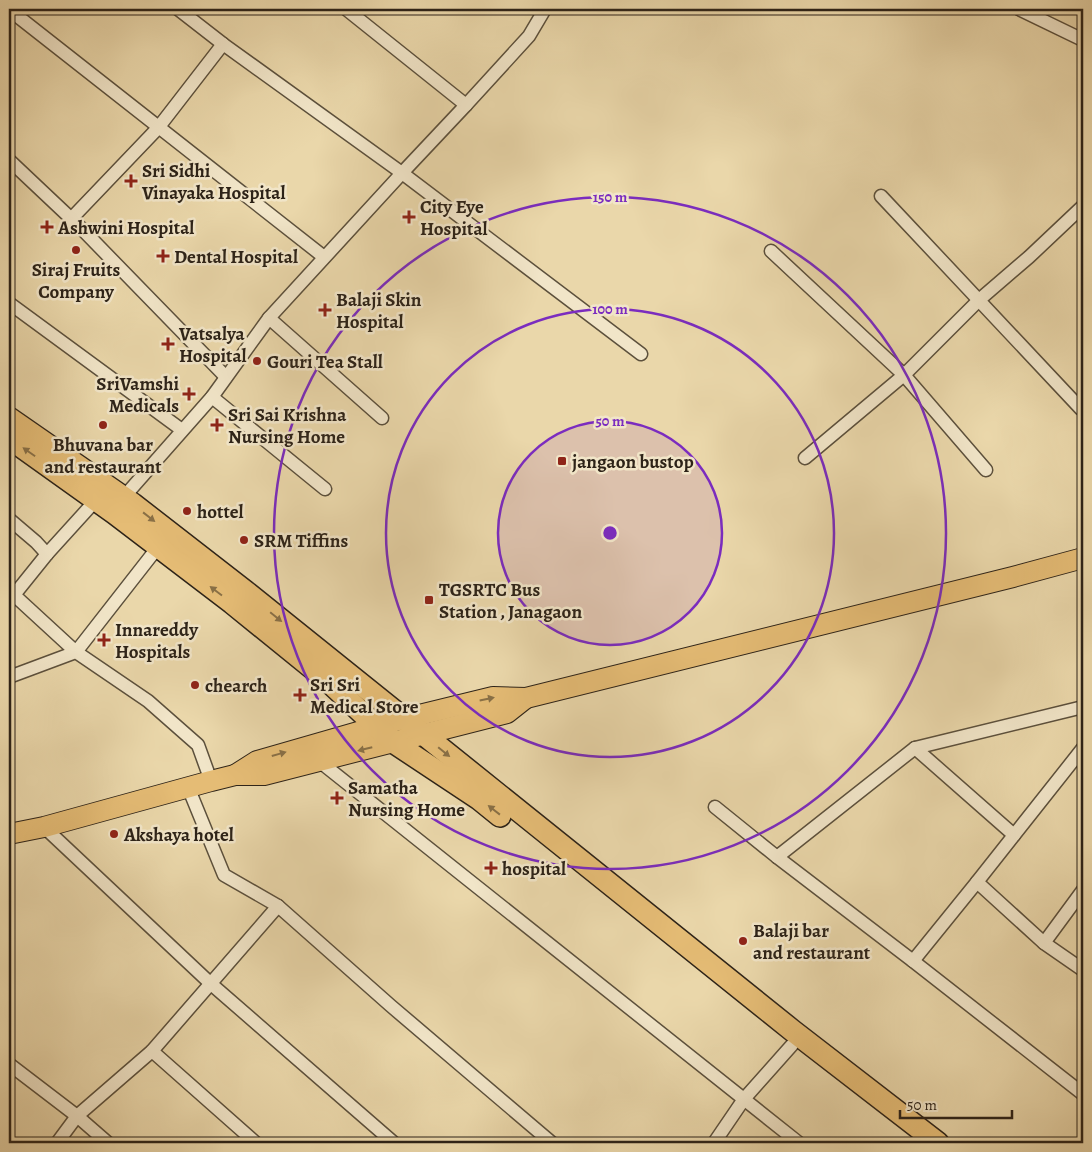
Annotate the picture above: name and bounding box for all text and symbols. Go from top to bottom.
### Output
place label: Sri Sidhi Vinayaka Hospital [141,158,285,206]
marker: Sri Sidhi Vinayaka Hospital [124,174,138,188]
text: 150 m [593,187,628,207]
place label: City Eye Hospital [420,194,488,242]
marker: City Eye Hospital [402,210,416,224]
place label: Ashwini Hospital [57,215,194,241]
marker: Ashwini Hospital [40,220,54,234]
marker: Siraj Fruits Company [70,244,82,256]
place label: Dental Hospital [174,244,298,270]
marker: Dental Hospital [156,249,170,263]
place label: Siraj Fruits Company [32,257,120,305]
place label: Balaji Skin Hospital [336,287,422,335]
text: 100 m [592,299,628,319]
marker: Balaji Skin Hospital [318,303,332,317]
place label: Vatsalya Hospital [178,321,247,369]
marker: Vatsalya Hospital [161,337,175,351]
place label: Gouri Tea Stall [267,349,383,375]
marker: Gouri Tea Stall [251,355,263,367]
place label: SriVamshi Medicals [96,371,179,419]
marker: SriVamshi Medicals [183,388,195,400]
place label: Sri Sai Krishna Nursing Home [228,402,347,450]
text: 50 m [595,411,625,431]
marker: Sri Sai Krishna Nursing Home [210,418,224,432]
marker: Bhuvana bar and restaurant [97,419,109,431]
place label: Bhuvana bar and restaurant [44,432,162,480]
one-way arrow [22,447,36,457]
place label: jangaon bustop [572,449,694,475]
marker: jangaon bustop [556,455,568,467]
place label: hottel [197,499,243,525]
marker: hottel [181,505,193,517]
one-way arrow [142,511,155,522]
centre of rings [601,524,619,542]
place label: SRM Tiffins [254,528,348,554]
marker: SRM Tiffins [238,534,250,546]
place label: TGSRTC Bus Station , Janagaon [439,577,582,625]
one-way arrow [210,585,223,596]
marker: TGSRTC Bus Station , Janagaon [423,594,435,606]
one-way arrow [270,612,283,623]
place label: Innareddy Hospitals [115,617,199,665]
marker: Innareddy Hospitals [97,633,111,647]
place label: Sri Sri Medical Store [310,672,419,720]
place label: chearch [205,673,267,699]
marker: chearch [189,679,201,691]
marker: Sri Sri Medical Store [294,689,306,701]
one-way arrow [479,694,495,702]
one-way arrow [357,746,372,754]
one-way arrow [437,747,451,757]
one-way arrow [272,750,287,758]
place label: Samatha Nursing Home [348,775,465,823]
marker: Samatha Nursing Home [330,791,344,805]
one-way arrow [488,805,501,816]
place label: Akshaya hotel [123,822,234,848]
marker: Akshaya hotel [108,828,120,840]
place label: hospital [502,856,566,882]
marker: hospital [484,861,498,875]
place label: Balaji bar and restaurant [753,918,871,966]
marker: Balaji bar and restaurant [737,935,749,947]
scale bar [900,1087,1012,1119]
text: 50 m [907,1095,937,1115]

